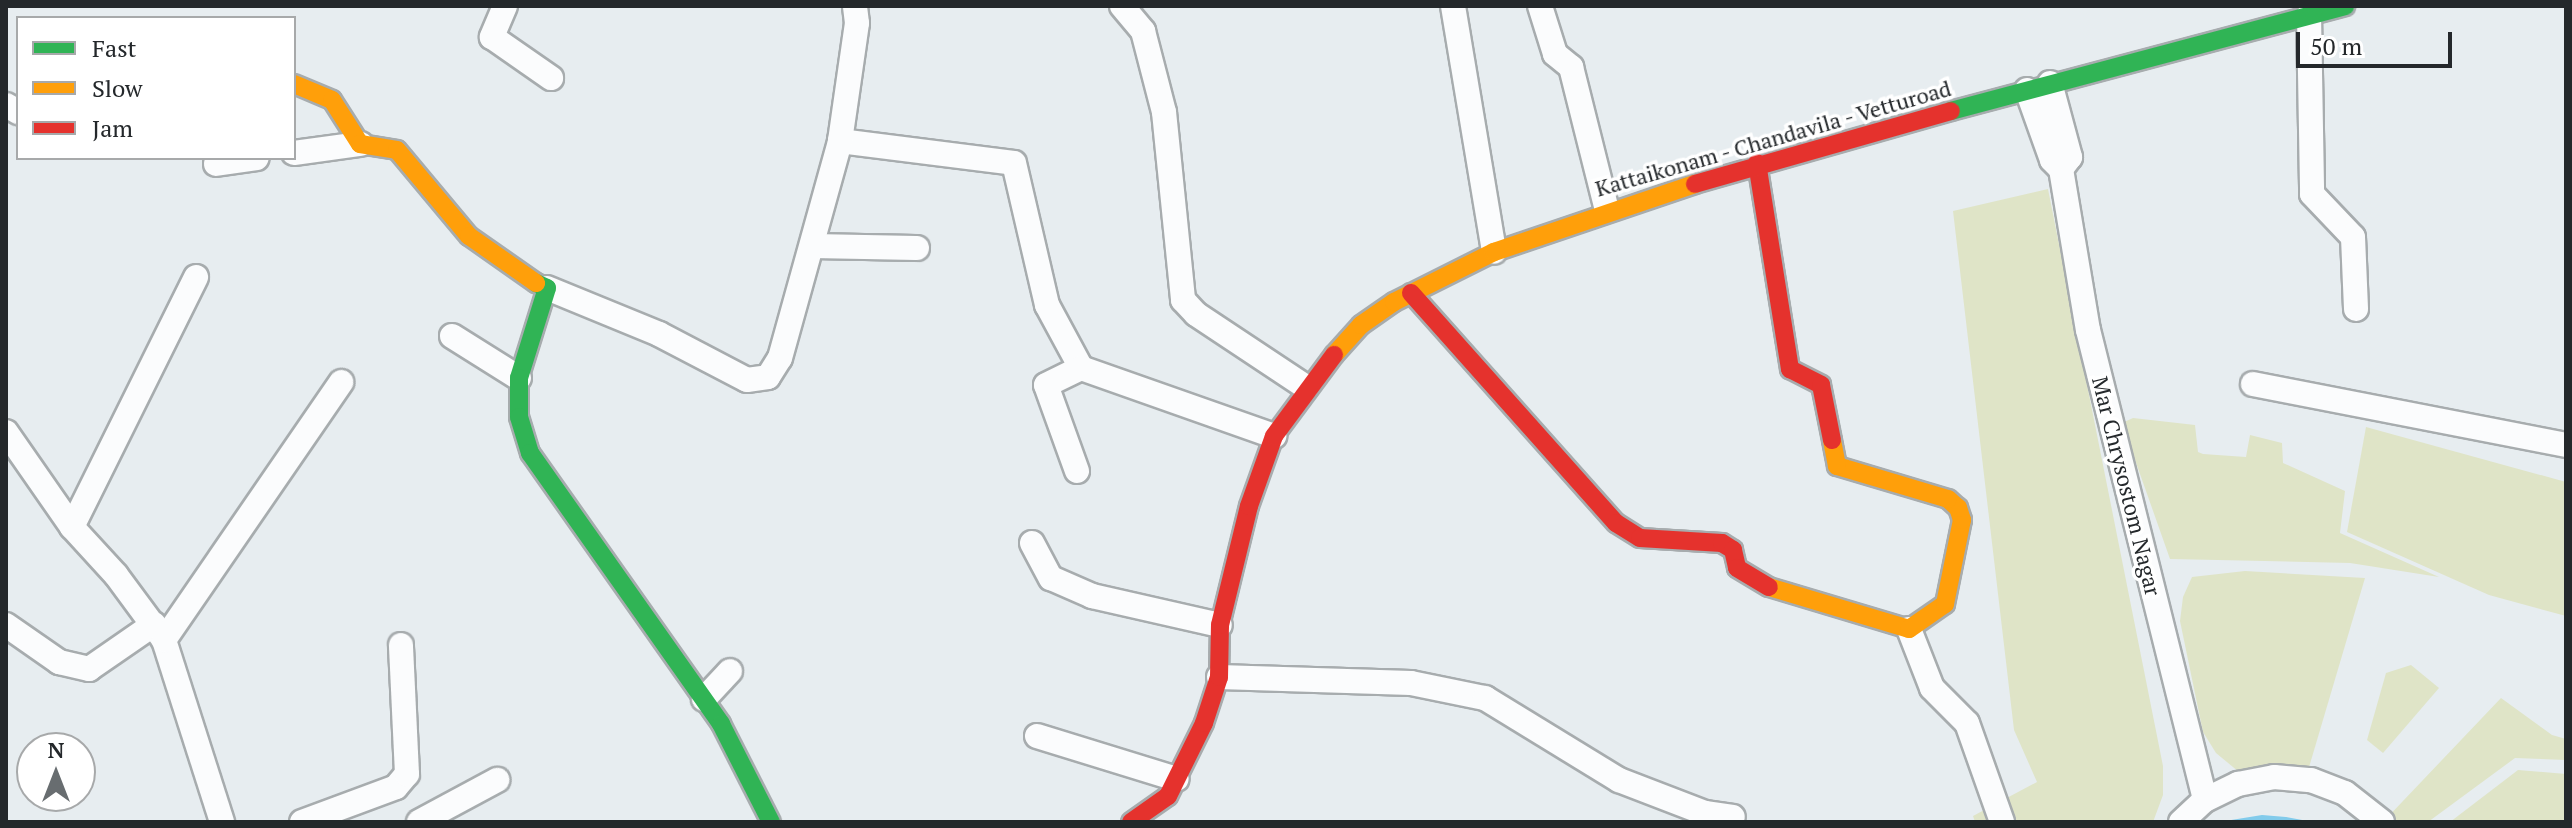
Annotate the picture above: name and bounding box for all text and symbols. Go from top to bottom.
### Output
legend [16,16,296,160]
scale bar [2300,16,2456,66]
text: 50 m [2310,30,2362,62]
text: Fast [92,32,136,64]
text: Slow [92,72,143,104]
street label: Kattaikonam - Chandavila - Vetturoad [1590,74,1956,202]
text: Jam [92,112,133,144]
street label: Mar Chrysostom Nagar [2087,374,2167,598]
north arrow [16,732,96,812]
text: N [48,735,64,764]

